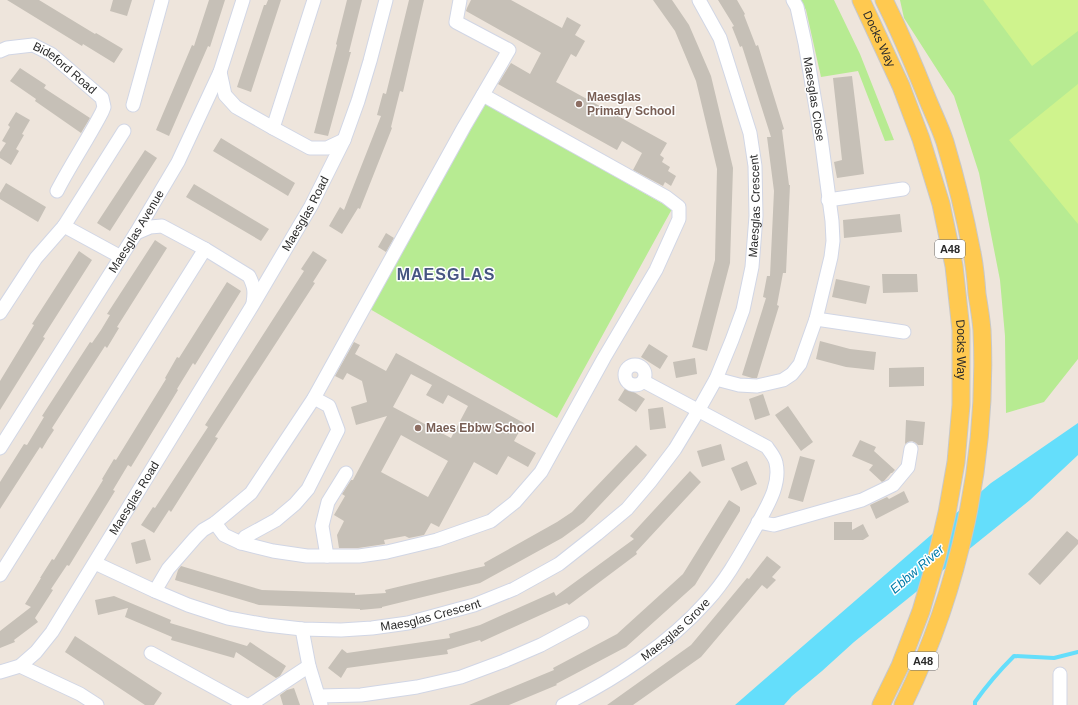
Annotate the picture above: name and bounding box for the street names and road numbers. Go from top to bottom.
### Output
street label: Docks Way [860,9,898,69]
street label: Bideford Road [31,39,99,97]
street label: Maesglas Close [800,56,828,143]
street label: Maesglas Crescent [746,153,763,258]
street label: Maesglas Road [279,174,332,254]
street label: Maesglas Avenue [106,187,167,275]
road number: A48 [935,240,965,258]
street label: Docks Way [953,319,968,380]
street label: Maesglas Road [106,459,162,537]
street label: Maesglas Grove [638,595,713,664]
street label: Maesglas Crescent [379,596,483,634]
road number: A48 [908,652,938,670]

